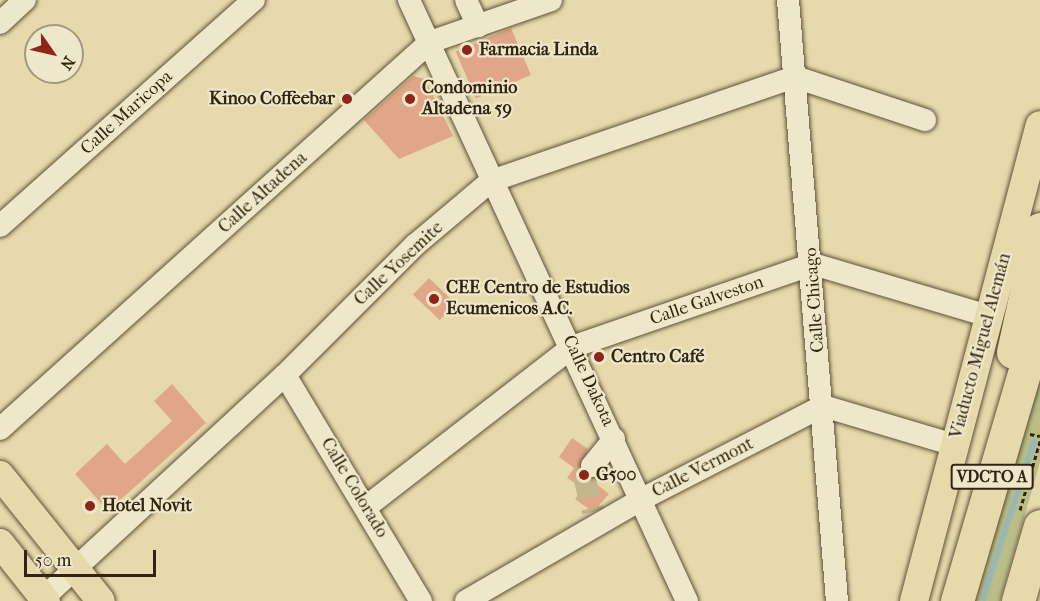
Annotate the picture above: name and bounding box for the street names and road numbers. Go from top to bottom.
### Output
street label: Calle Maricopa [77,66,177,160]
street label: Calle Altadena [214,148,312,238]
street label: Calle Yosemite [350,217,448,311]
street label: Calle Chicago [801,247,829,353]
street label: Viaducto Miguel Alemán [946,251,1016,441]
street label: Calle Galveston [647,271,767,331]
street label: Calle Dakota [558,332,618,430]
street label: Calle Vermont [649,433,757,503]
street label: Calle Colorado [316,434,392,542]
road number: VDCTO A [950,464,1034,490]

